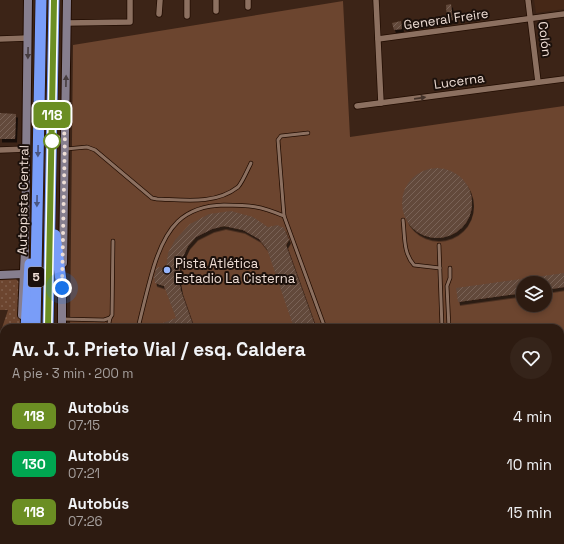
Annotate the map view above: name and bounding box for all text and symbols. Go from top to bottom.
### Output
street label: General Freire [402,5,490,33]
street label: Colón [534,20,556,58]
one-way arrow [25,47,31,60]
street label: Lucerna [433,69,486,93]
one-way arrow [63,74,69,87]
one-way arrow [414,94,426,101]
line badge: 118 [29,102,75,128]
text: 118 [41,106,63,124]
unlabelled marker [43,132,61,150]
street label: Autopista Central [14,145,32,255]
one-way arrow [35,145,41,158]
one-way arrow [34,195,41,207]
place label: Pista Atlética Estadio La Cisterna [175,255,296,287]
marker: Pista Atlética Estadio La Cisterna [162,265,172,275]
road number: 5 [28,267,44,287]
map controls [516,276,552,312]
button: layers [516,276,552,312]
your location [52,278,72,298]
text: Av. J. J. Prieto Vial / esq. Caldera [12,337,306,362]
button: heart [510,337,552,379]
text: A pie · 3 min · 200 m [12,365,133,382]
text: Autobús [68,398,129,417]
text: 118 [23,407,45,425]
text: 4 min [513,407,552,426]
text: 07:15 [68,417,100,434]
text: Autobús [68,446,129,465]
text: 130 [22,455,46,473]
text: 10 min [506,455,552,474]
text: 07:21 [68,465,100,482]
text: Autobús [68,494,129,513]
text: 118 [23,503,45,521]
text: 15 min [507,503,552,522]
text: 07:26 [68,513,103,530]

